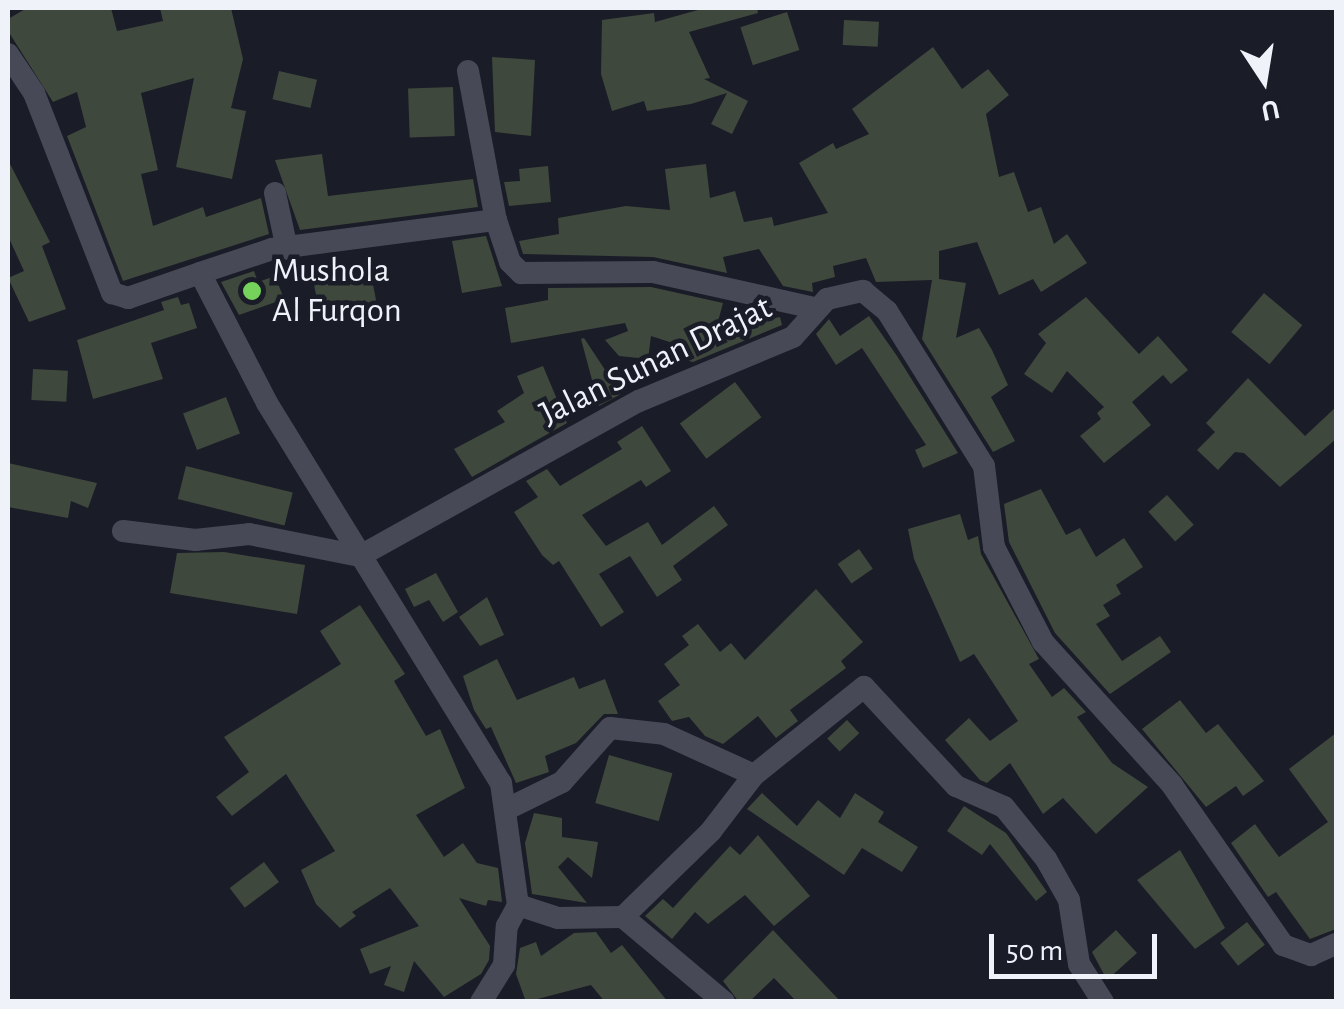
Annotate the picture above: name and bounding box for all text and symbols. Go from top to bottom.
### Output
north arrow [1214,30,1314,130]
text: U [1259,94,1282,125]
place label: Mushola Al Furqon [272,250,402,332]
marker: Mushola Al Furqon [241,280,263,302]
street label: Jalan Sunan Drajat [533,287,779,435]
scale bar [994,914,1162,976]
text: 50 m [1006,936,1063,966]

